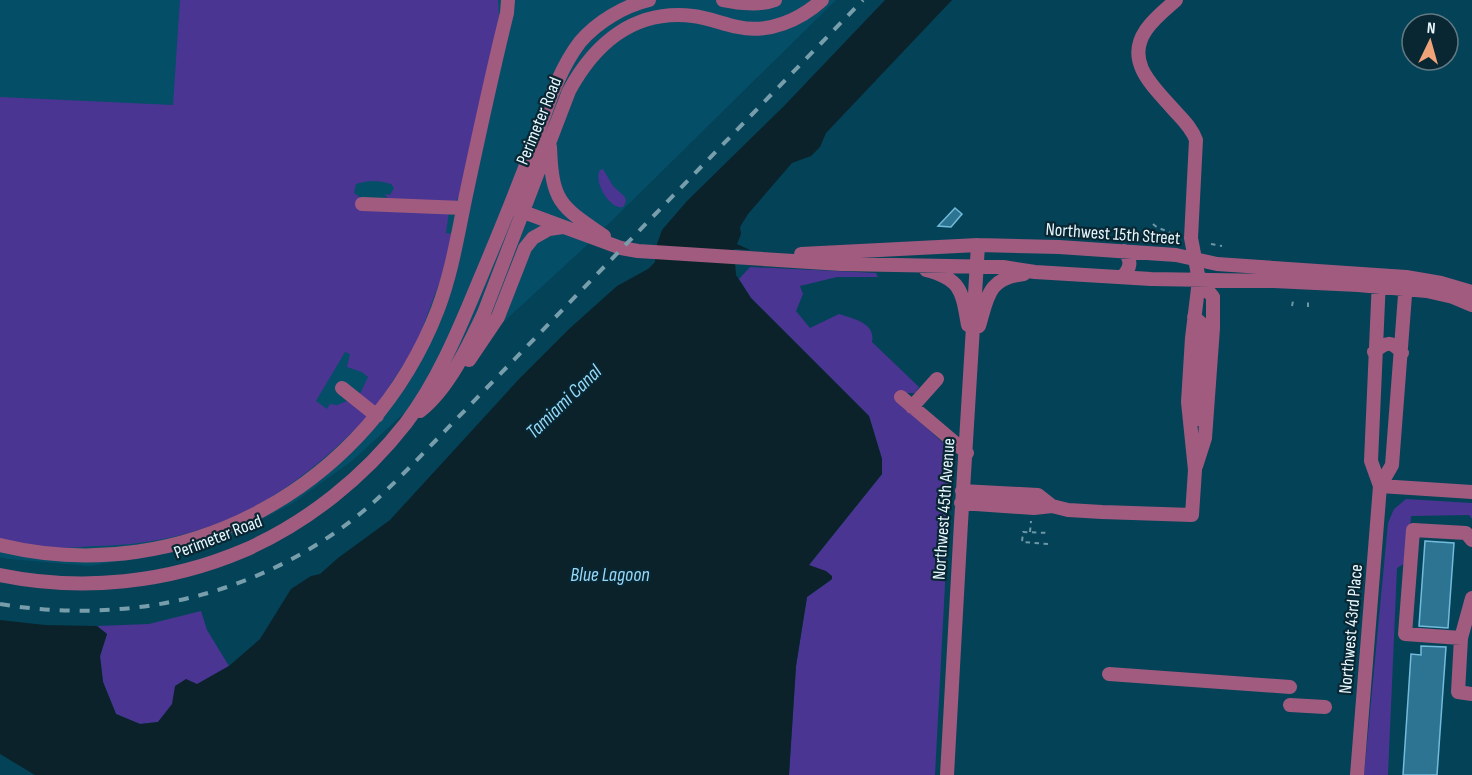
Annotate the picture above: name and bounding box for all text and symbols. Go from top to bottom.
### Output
north arrow [1400,12,1460,72]
text: N [1426,19,1436,38]
street label: Perimeter Road [512,74,566,168]
street label: Northwest 15th Street [1045,219,1182,249]
water label: Tamiami Canal [521,359,608,444]
street label: Northwest 45th Avenue [929,437,959,581]
street label: Perimeter Road [171,511,265,563]
water label: Blue Lagoon [570,563,650,587]
street label: Northwest 43rd Place [1335,563,1367,695]

